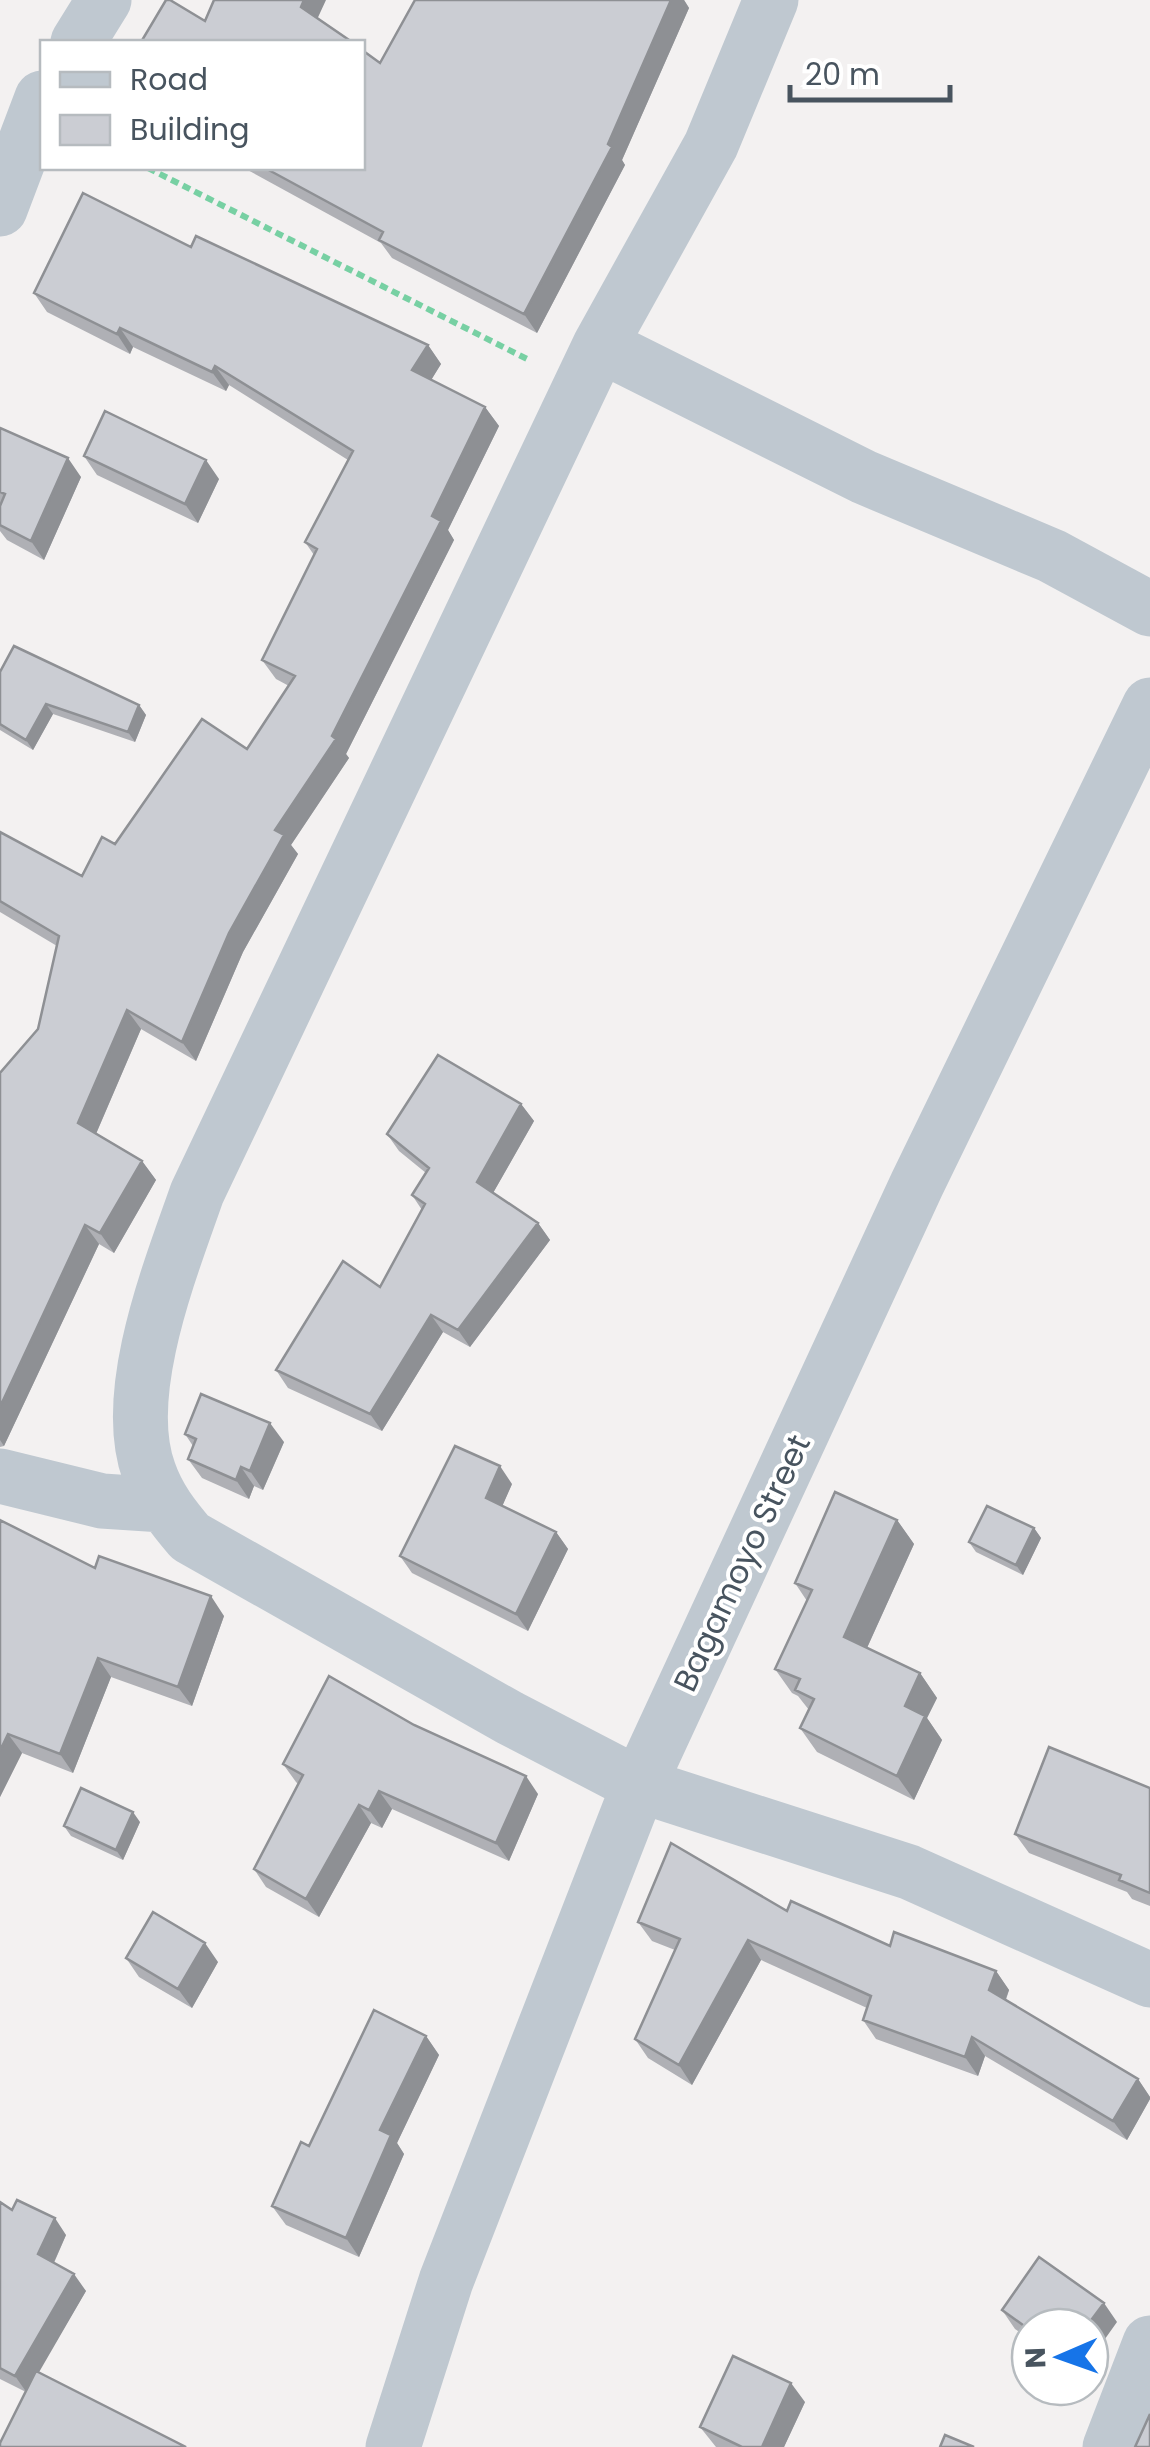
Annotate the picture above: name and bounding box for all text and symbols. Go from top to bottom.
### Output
legend [40,40,365,170]
scale bar [790,40,950,102]
text: 20 m [805,53,880,96]
text: Road [130,58,208,101]
text: Building [130,108,250,151]
street label: Bagamoyo Street [662,1427,821,1699]
north arrow [1010,2307,1110,2407]
text: N [1016,2347,1055,2369]

